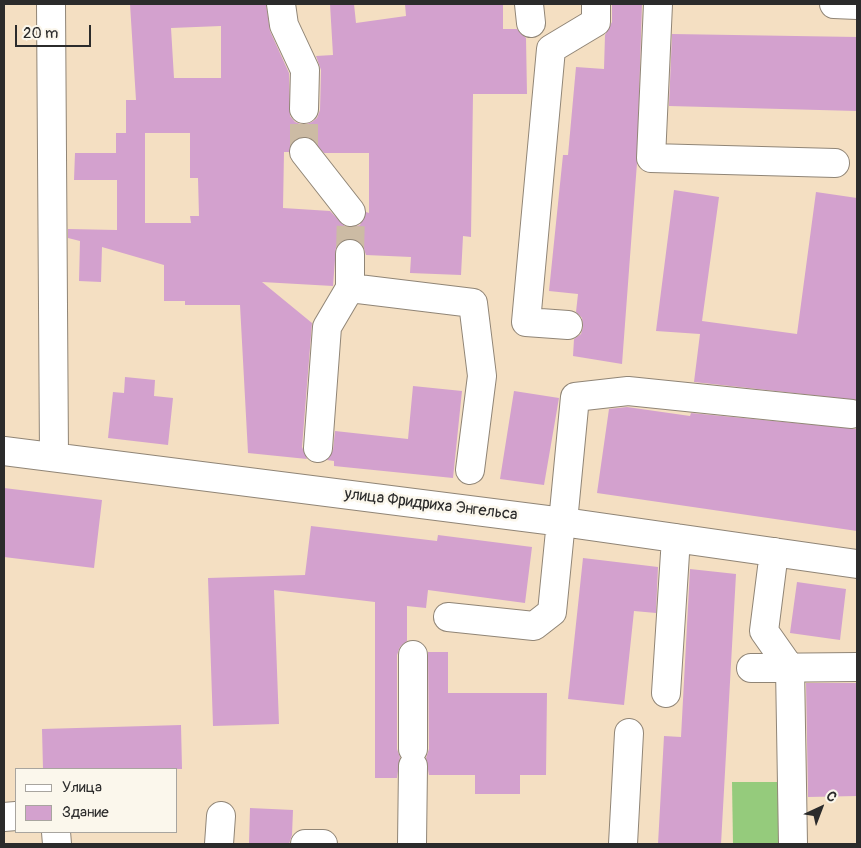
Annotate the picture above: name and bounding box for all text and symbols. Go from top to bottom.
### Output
scale bar [18,15,94,47]
text: 20 m [23,24,58,43]
street label: улица Фридриха Энгельса [343,485,519,525]
legend [15,768,178,833]
text: Улица [62,778,102,797]
north arrow [796,783,846,833]
text: С [823,787,841,806]
text: Здание [62,803,109,822]

